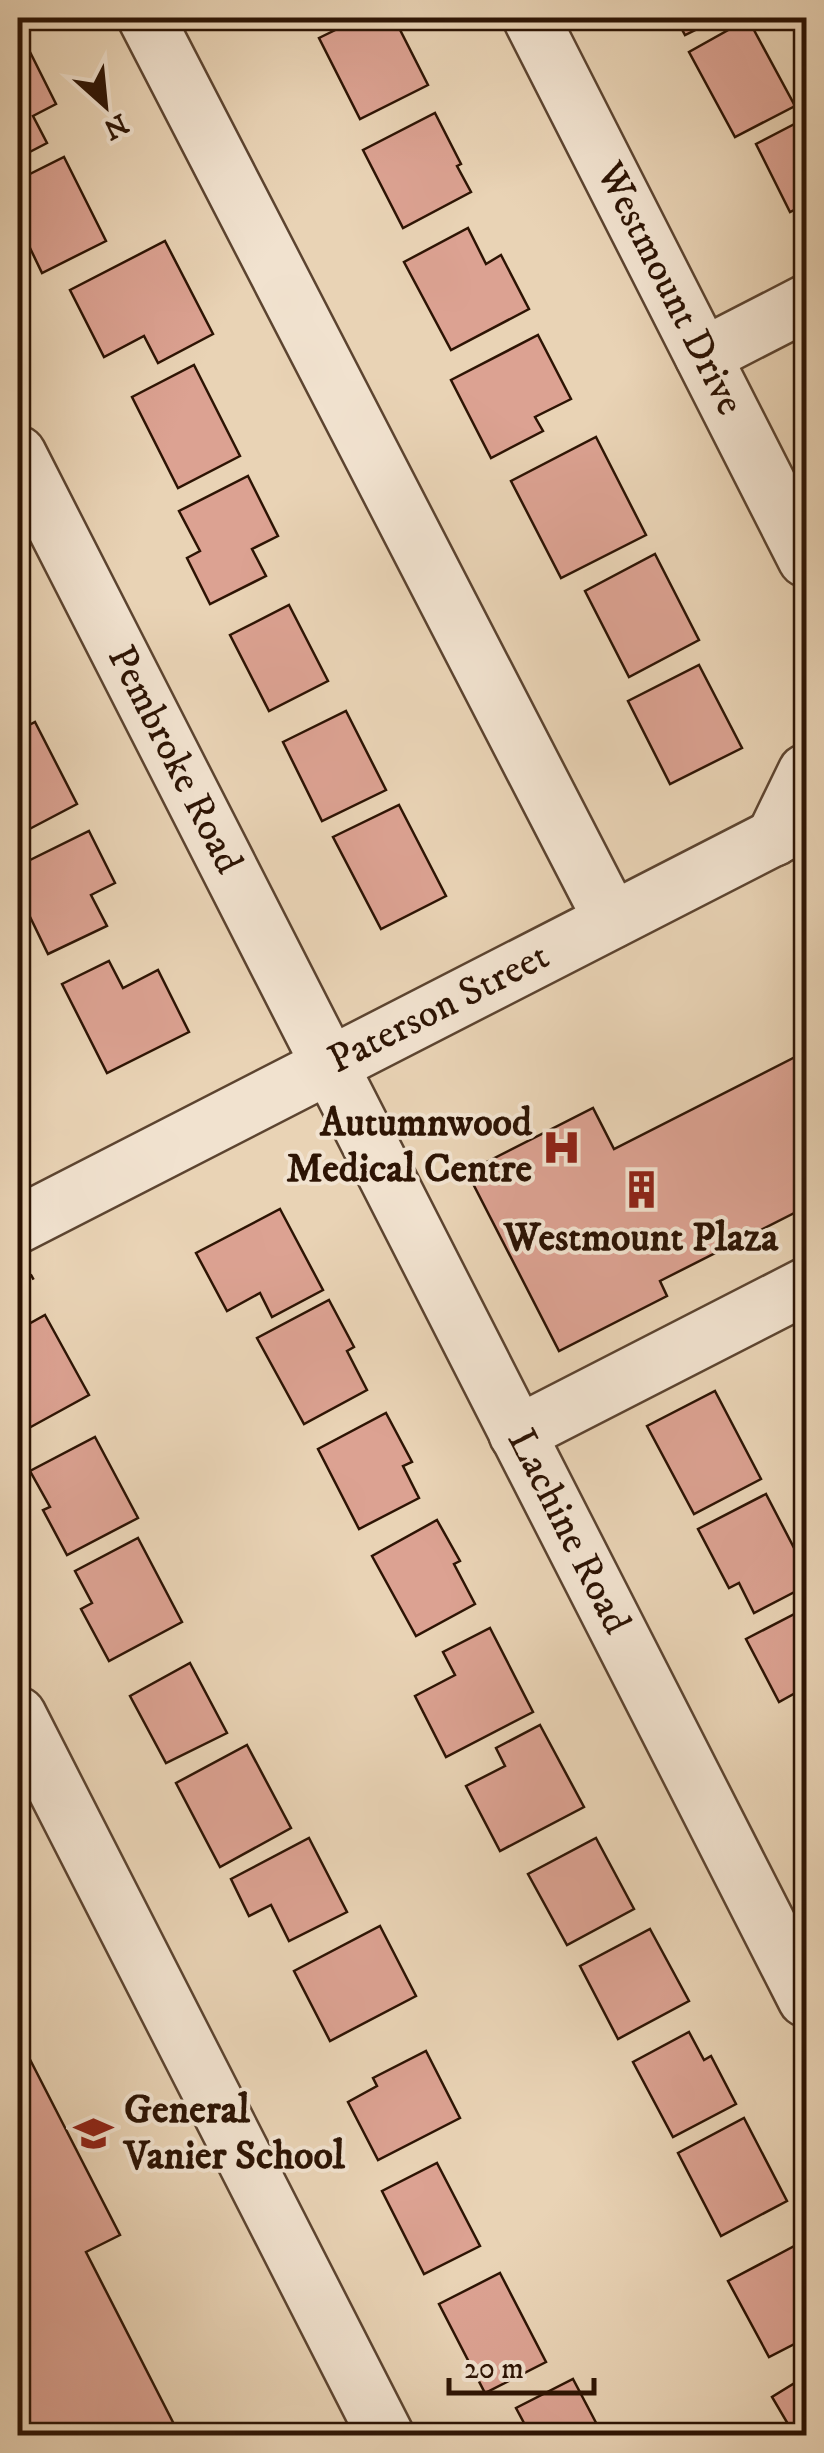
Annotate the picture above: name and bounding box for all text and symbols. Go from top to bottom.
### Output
north arrow [55,55,155,155]
text: N [97,105,134,147]
street label: Westmount Drive [583,153,754,424]
street label: Pembroke Road [95,638,253,882]
street label: Paterson Street [320,932,558,1086]
place label: Autumnwood Medical Centre [286,1099,533,1195]
hospital icon: Autumnwood Medical Centre [541,1126,583,1168]
building icon: Westmount Plaza [620,1168,662,1210]
place label: Westmount Plaza [503,1214,779,1264]
street label: Lachine Road [495,1421,641,1643]
place label: General Vanier School [122,2086,346,2182]
school or university icon: General Vanier School [73,2113,115,2155]
scale bar [449,2333,594,2395]
text: 20 m [464,2351,524,2388]

